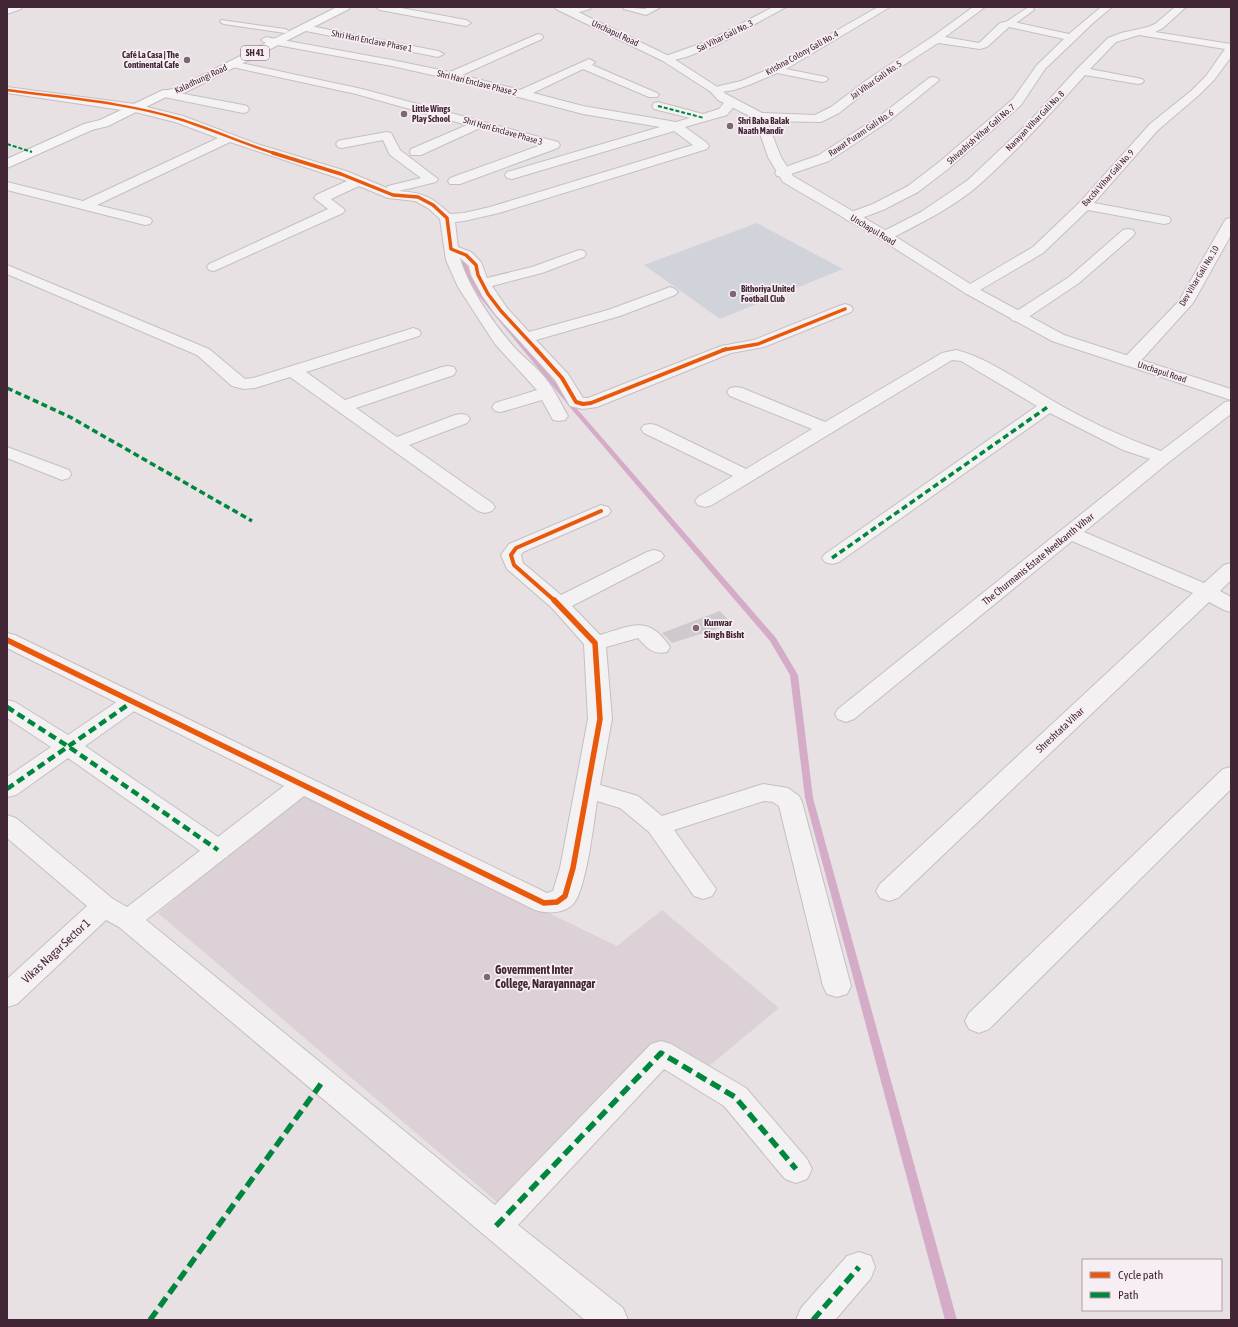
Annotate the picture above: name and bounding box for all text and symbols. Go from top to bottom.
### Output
street label: Unchapul Road [590,18,640,48]
street label: Sai Vihar Gali No. 3 [695,18,755,54]
street label: Shri Hari Enclave Phase 1 [331,28,413,54]
street label: Krishna Colony Gali No. 4 [764,29,840,77]
road number: SH 41 [241,46,269,60]
place label: Café La Casa | The Continental Cafe [122,50,179,70]
marker: Café La Casa | The Continental Cafe [182,55,192,65]
street label: Jai Vihar Gali No. 5 [848,59,904,101]
street label: Kaladhungi Road [173,62,229,96]
street label: Shri Hari Enclave Phase 2 [436,68,518,98]
street label: Narayan Vihar Gali No. 8 [1004,89,1066,153]
street label: Shivashish Vihar Gali No. 7 [945,102,1017,166]
place label: Little Wings Play School [412,104,451,124]
street label: Rawat Puram Gali No. 6 [827,108,895,158]
marker: Little Wings Play School [399,109,409,119]
street label: Shri Hari Enclave Phase 3 [462,115,544,147]
place label: Shri Baba Balak Naath Mandir [738,116,790,136]
marker: Shri Baba Balak Naath Mandir [725,121,735,131]
street label: Bacchi Vihar Gali No. 9 [1080,148,1136,208]
street label: Unchapul Road [849,213,897,247]
street label: Dev Vihar Gali No. 10 [1177,244,1221,308]
place label: Bithoriya United Football Club [741,284,795,304]
marker: Bithoriya United Football Club [728,289,738,299]
street label: Unchapul Road [1136,359,1188,385]
street label: The Churmanis Estate Neelkanth Vihar [980,510,1097,607]
place label: Kunwar Singh Bisht [704,617,744,640]
marker: Kunwar Singh Bisht [691,623,701,633]
street label: Shreshtata Vihar [1034,704,1087,755]
street label: Vikas Nagar Sector 1 [19,915,93,986]
place label: Government Inter College, Narayannagar [495,963,596,991]
marker: Government Inter College, Narayannagar [482,972,492,982]
legend [1082,1259,1222,1311]
text: Cycle path [1118,1268,1163,1282]
text: Path [1118,1288,1139,1302]

